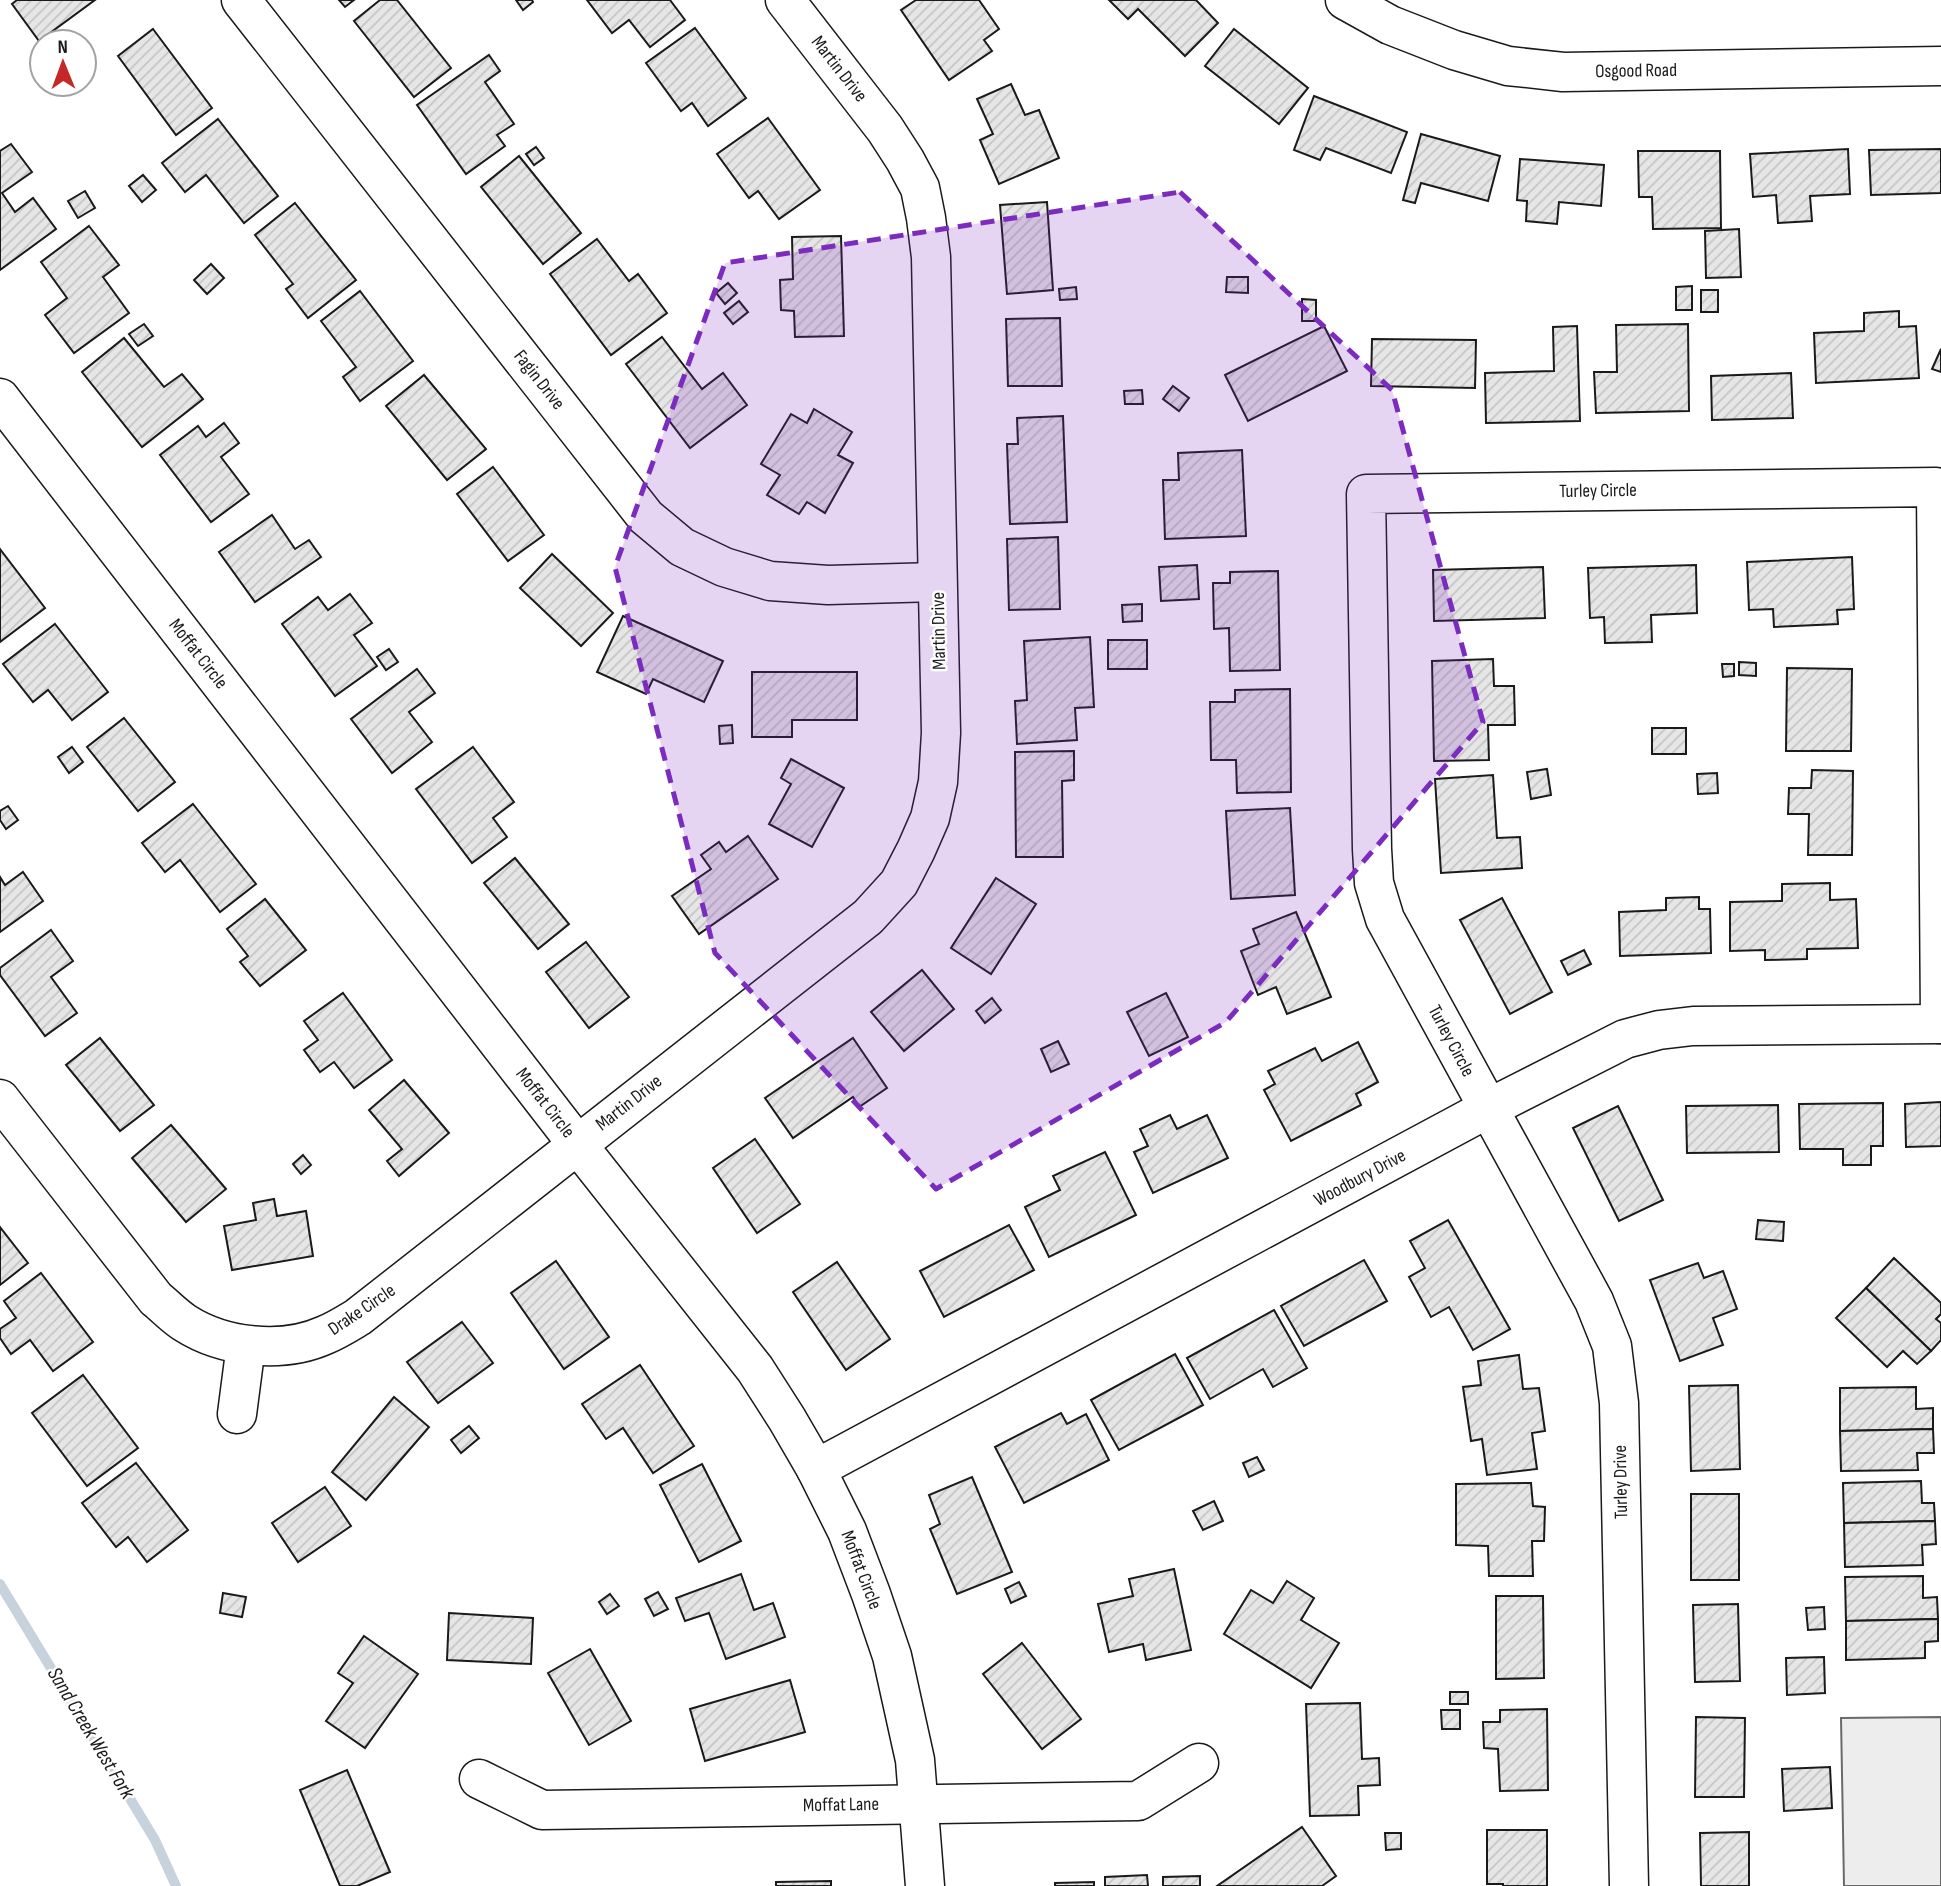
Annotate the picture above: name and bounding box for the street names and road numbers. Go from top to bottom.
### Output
street label: Martin Drive [806,31,872,107]
street label: Osgood Road [1595,59,1677,83]
street label: Fagin Drive [509,345,569,415]
street label: Turley Circle [1559,479,1637,503]
street label: Martin Drive [927,592,951,670]
street label: Moffat Circle [164,614,232,694]
street label: Turley Circle [1423,1001,1479,1081]
street label: Moffat Circle [511,1063,579,1143]
street label: Martin Drive [591,1070,667,1136]
street label: Woodbury Drive [1310,1144,1410,1212]
street label: Drake Circle [324,1279,400,1341]
street label: Turley Drive [1609,1445,1633,1519]
street label: Moffat Circle [835,1527,887,1613]
street label: Moffat Lane [803,1793,879,1817]

